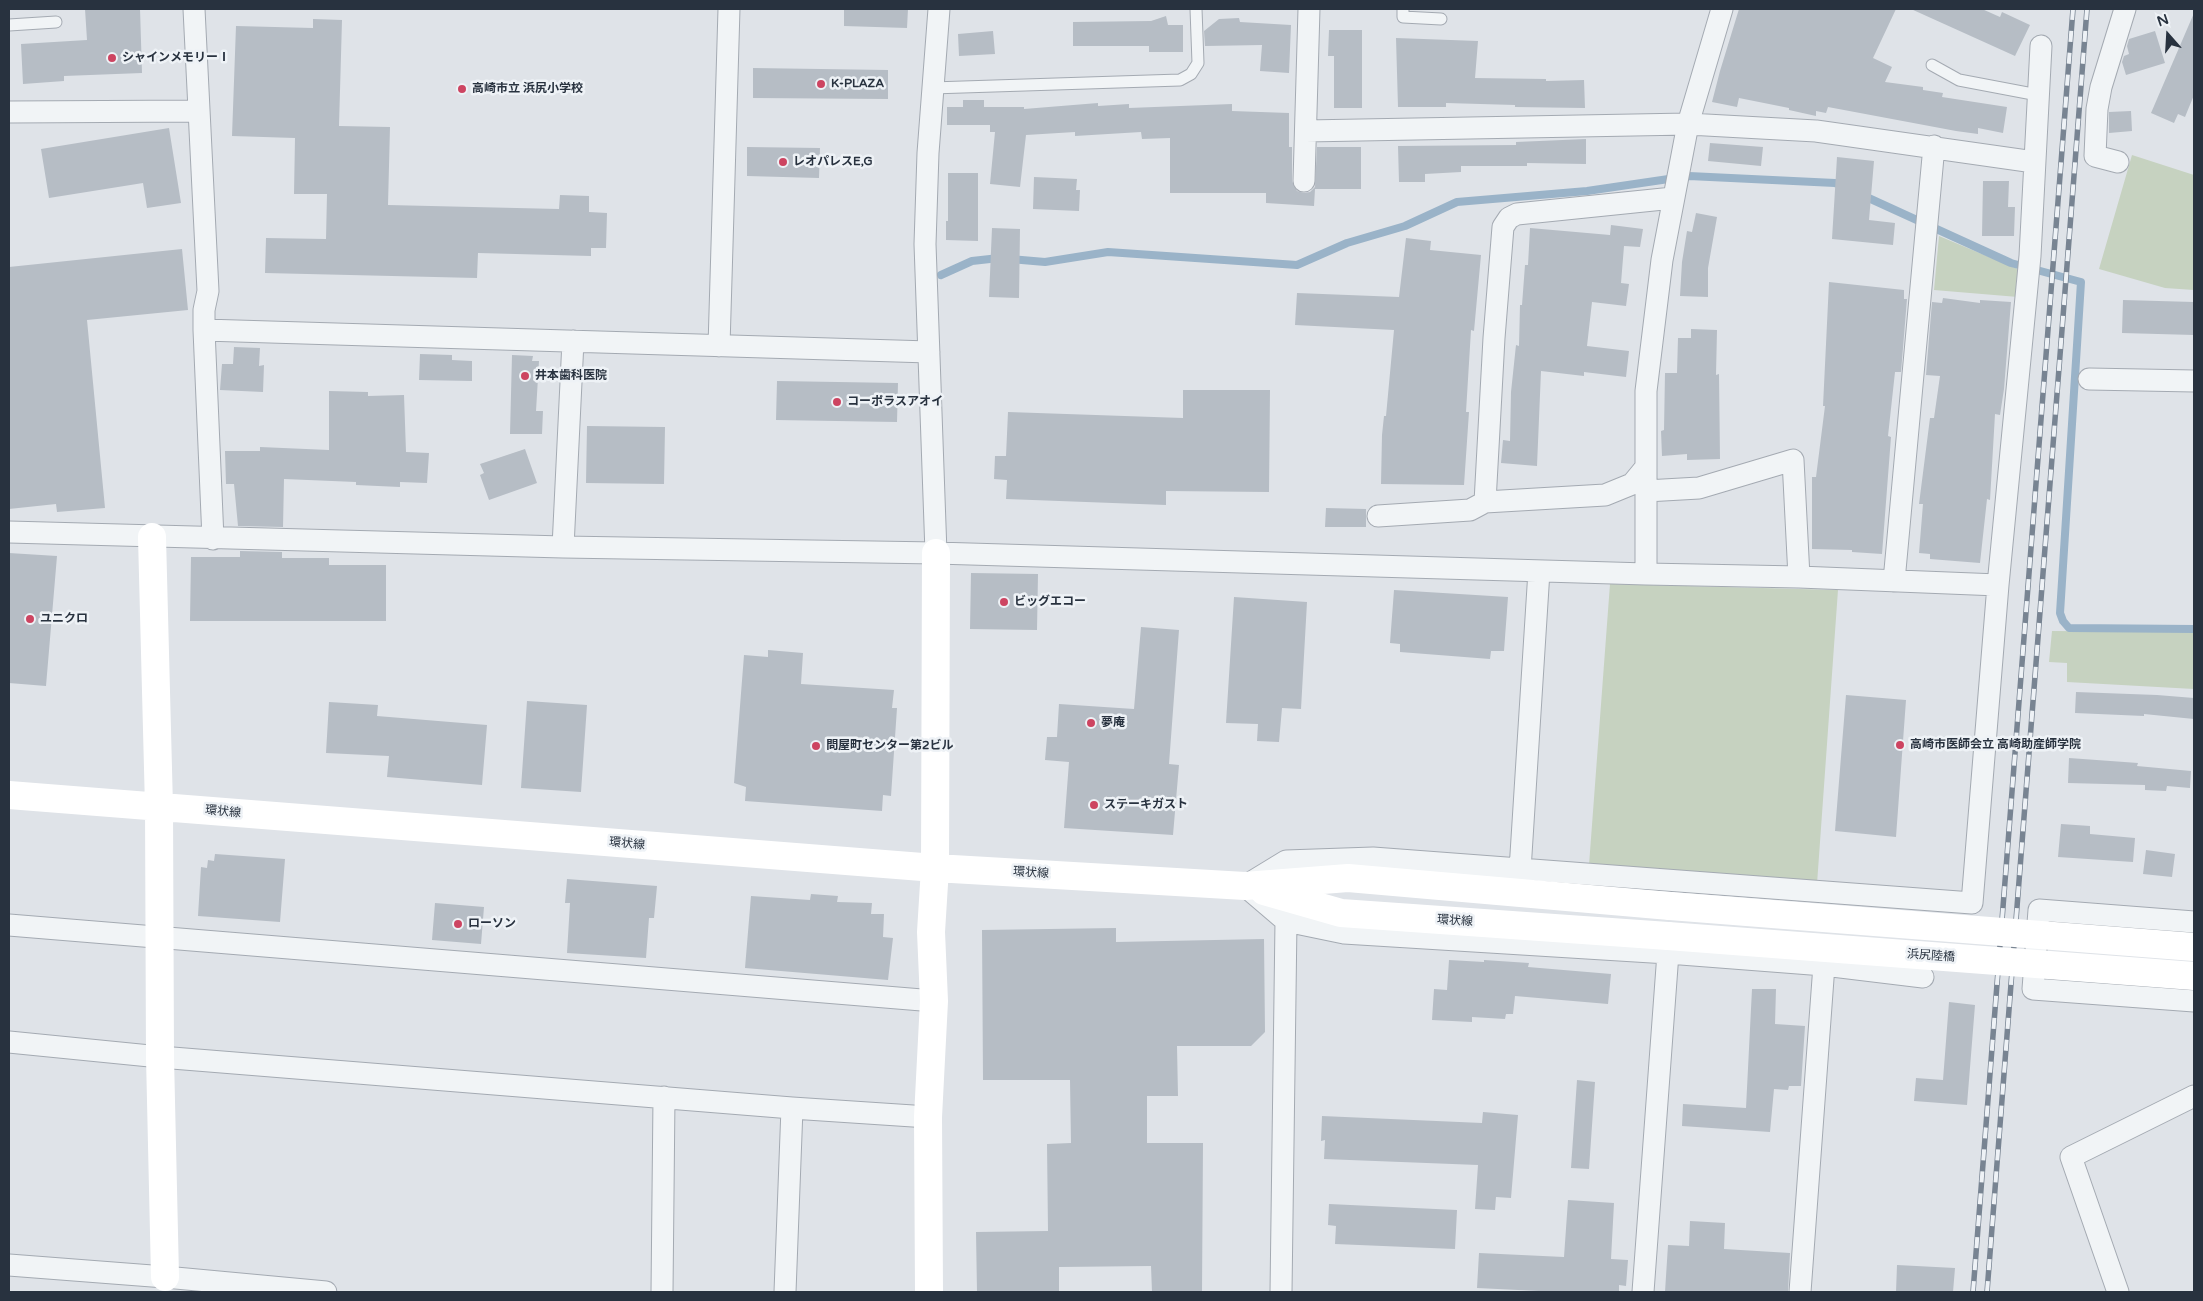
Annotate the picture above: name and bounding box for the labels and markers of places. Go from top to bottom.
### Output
place label: シャインメモリーⅠ [122,51,230,65]
marker: シャインメモリーⅠ [106,52,118,64]
place label: K-PLAZA [831,77,884,91]
marker: K-PLAZA [815,78,827,90]
place label: 高崎市立 浜尻小学校 [472,82,583,96]
marker: 高崎市立 浜尻小学校 [456,83,468,95]
place label: レオパレスE,G [793,155,873,169]
marker: レオパレスE,G [777,156,789,168]
place label: 井本歯科医院 [535,369,607,383]
marker: 井本歯科医院 [519,370,531,382]
place label: コーポラスアオイ [847,395,943,409]
marker: コーポラスアオイ [831,396,843,408]
place label: ビッグエコー [1014,595,1086,609]
marker: ビッグエコー [998,596,1010,608]
place label: ユニクロ [40,612,88,626]
marker: ユニクロ [24,613,36,625]
place label: 夢庵 [1101,716,1125,730]
marker: 夢庵 [1085,717,1097,729]
place label: 高崎市医師会立 高崎助産師学院 [1910,738,2081,752]
place label: 問屋町センター第2ビル [826,739,954,753]
marker: 高崎市医師会立 高崎助産師学院 [1894,739,1906,751]
marker: 問屋町センター第2ビル [810,740,822,752]
place label: ステーキガスト [1104,798,1188,812]
marker: ステーキガスト [1088,799,1100,811]
place label: ローソン [468,917,516,931]
marker: ローソン [452,918,464,930]

